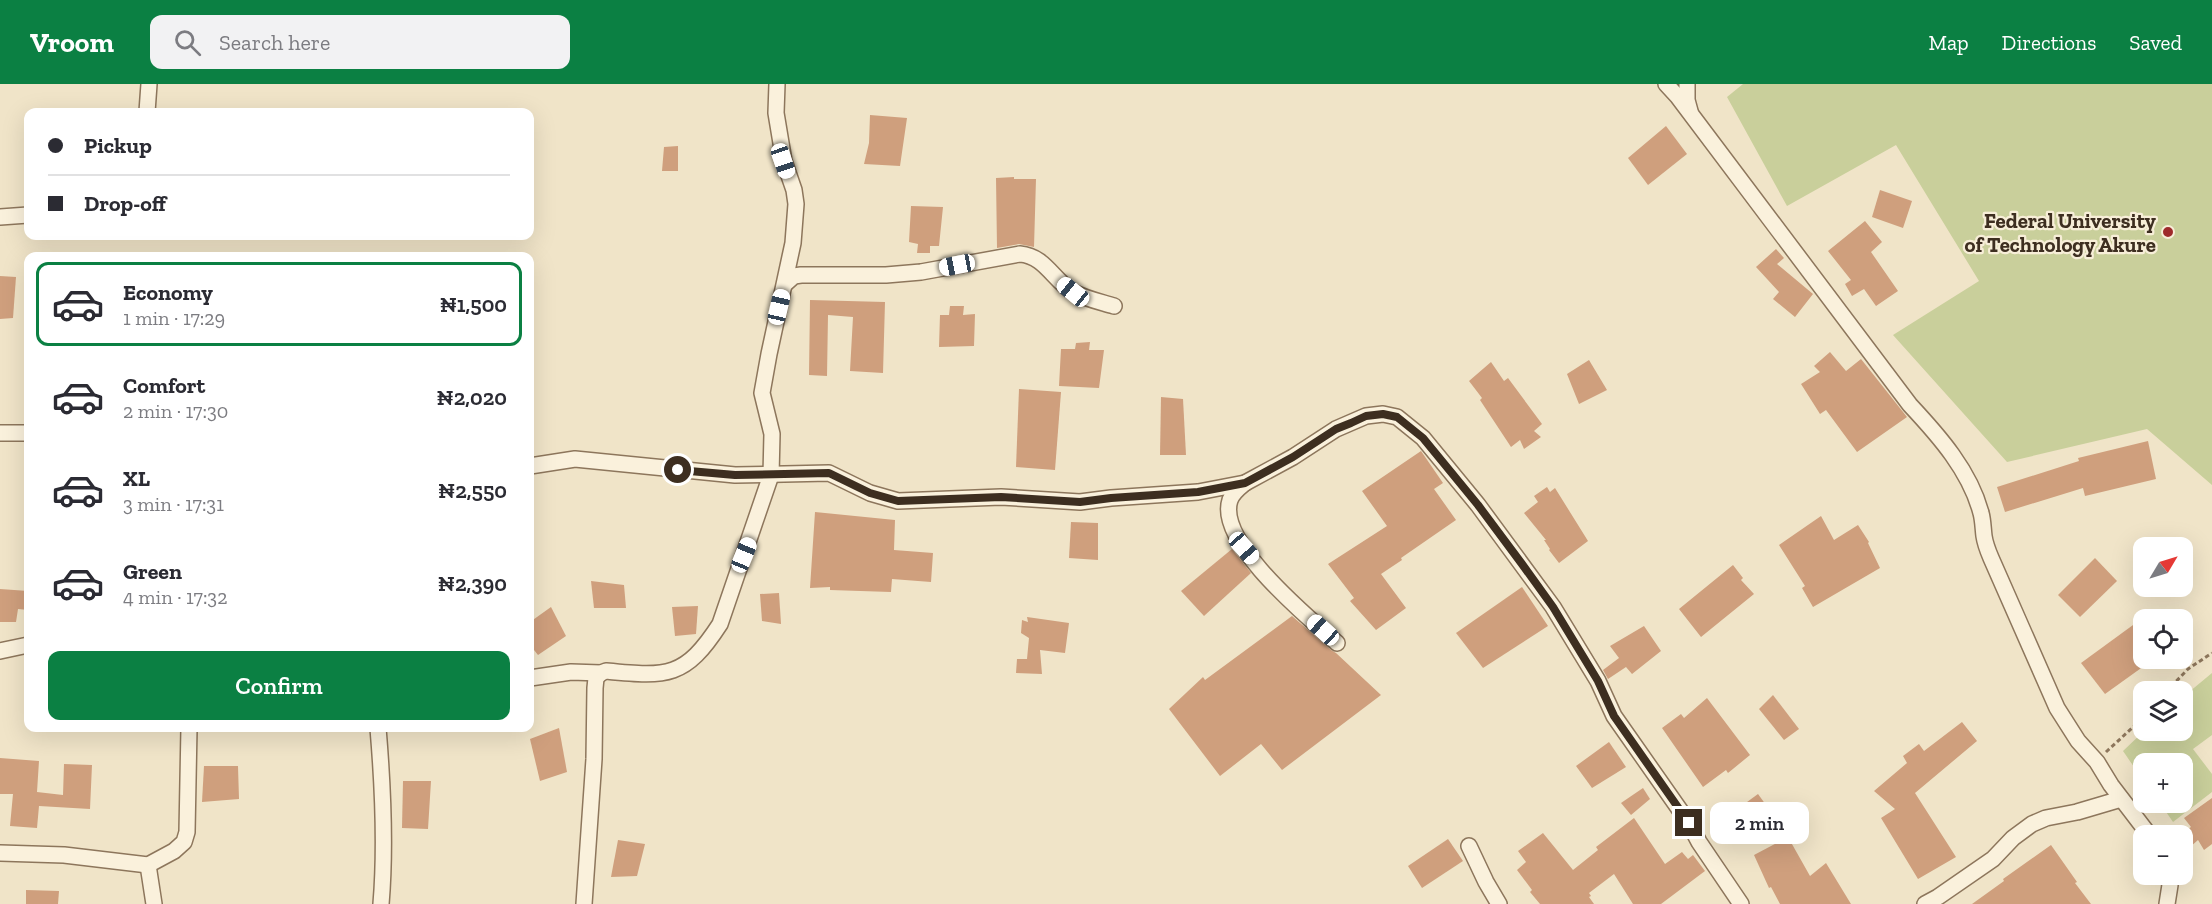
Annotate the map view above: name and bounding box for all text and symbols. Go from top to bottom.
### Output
search box [150,15,570,69]
text: Vroom [30,26,114,59]
icon: search [171,26,204,59]
text: Search here [219,29,330,56]
text: Map [1929,30,1969,55]
text: Directions [2002,30,2096,55]
text: Saved [2129,30,2182,55]
text: Pickup [84,132,152,159]
car [769,141,797,181]
text: Drop-off [84,190,166,217]
place label: Federal University of Technology Akure [1965,208,2156,257]
marker: Federal University of Technology Akure [2161,225,2175,239]
car [938,253,976,277]
car [1053,274,1093,310]
icon: car [51,277,105,331]
text: Economy [123,279,213,306]
car [766,287,792,327]
text: ₦1,500 [440,291,507,318]
text: 1 min · 17:29 [123,306,225,330]
icon: car [51,370,105,424]
text: Comfort [123,372,205,399]
text: ₦2,020 [437,384,507,411]
text: 2 min · 17:30 [123,399,228,423]
route start [664,456,691,483]
icon: car [51,463,105,517]
text: XL [123,465,150,492]
text: ₦2,550 [438,477,507,504]
text: 3 min · 17:31 [123,492,224,516]
car [1225,529,1263,567]
car [729,535,759,575]
north arrow [2133,537,2193,597]
map controls [2133,537,2193,885]
icon: car [51,556,105,610]
text: Green [123,558,182,585]
text: ₦2,390 [438,570,507,597]
text: 4 min · 17:32 [123,585,227,609]
button: locate [2133,609,2193,669]
car [1304,611,1342,649]
button: Confirm [48,651,510,720]
button: layers [2133,681,2193,741]
button: + [2133,753,2193,813]
callout: 2 min [1710,802,1809,844]
route end [1675,809,1702,836]
text: 2 min [1735,811,1784,835]
button: − [2133,825,2193,885]

